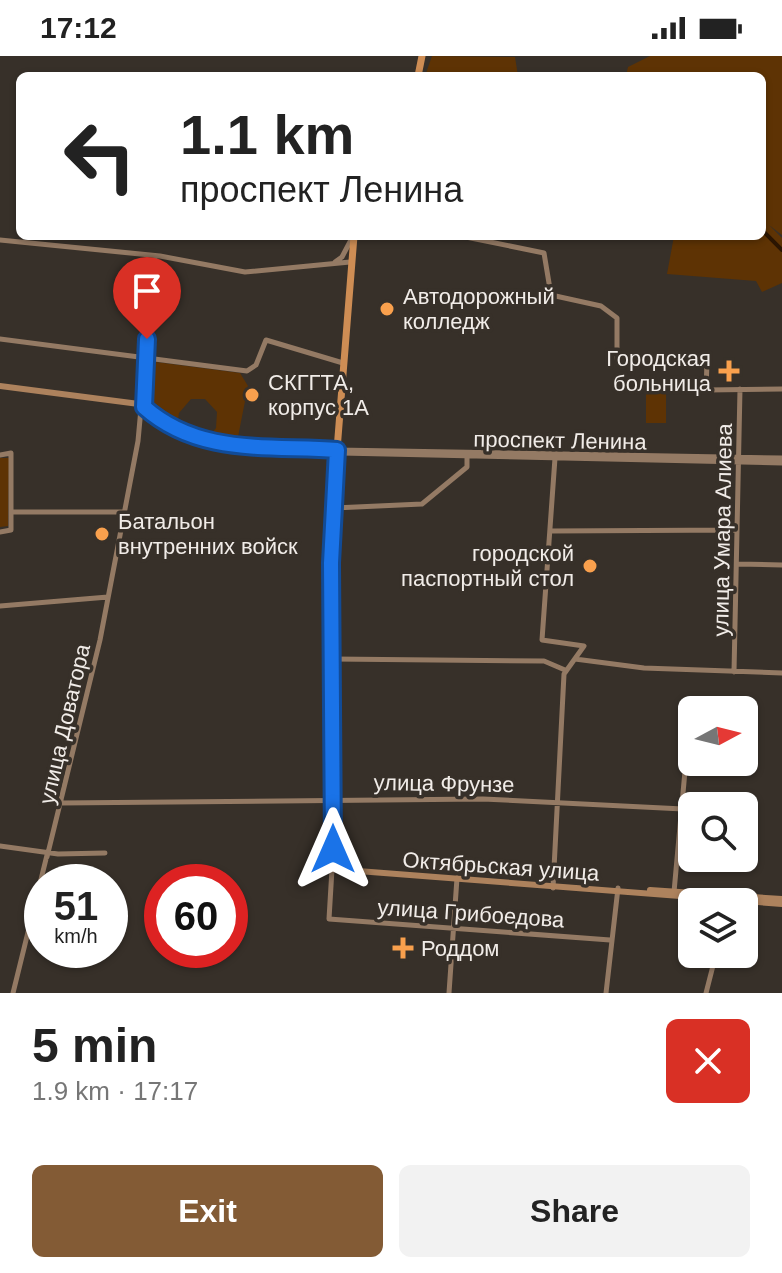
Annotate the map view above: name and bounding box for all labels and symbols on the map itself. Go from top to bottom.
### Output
pin [113,257,181,339]
place label: Автодорожный колледж [403,284,555,334]
marker: Автодорожный колледж [378,300,396,318]
place label: Городская больница [606,346,712,396]
marker: Городская больница [718,360,740,382]
place label: СКГГТА, корпус 1А [268,370,369,420]
marker: СКГГТА, корпус 1А [243,386,261,404]
street label: улица Умара Алиева [708,422,737,637]
street label: проспект Ленина [473,426,648,455]
place label: Батальон внутренних войск [118,509,298,559]
marker: Батальон внутренних войск [93,525,111,543]
place label: городской паспортный стол [401,541,574,591]
marker: городской паспортный стол [581,557,599,575]
street label: улица Доватора [34,641,95,807]
north arrow [678,696,758,776]
street label: улица Фрунзе [374,770,514,797]
position arrow [291,807,375,891]
street label: Октябрьская улица [402,847,601,886]
speed limit sign: 60 [144,864,248,968]
street label: улица Грибоедова [377,895,566,933]
place label: Роддом [421,936,500,961]
marker: Роддом [392,937,414,959]

